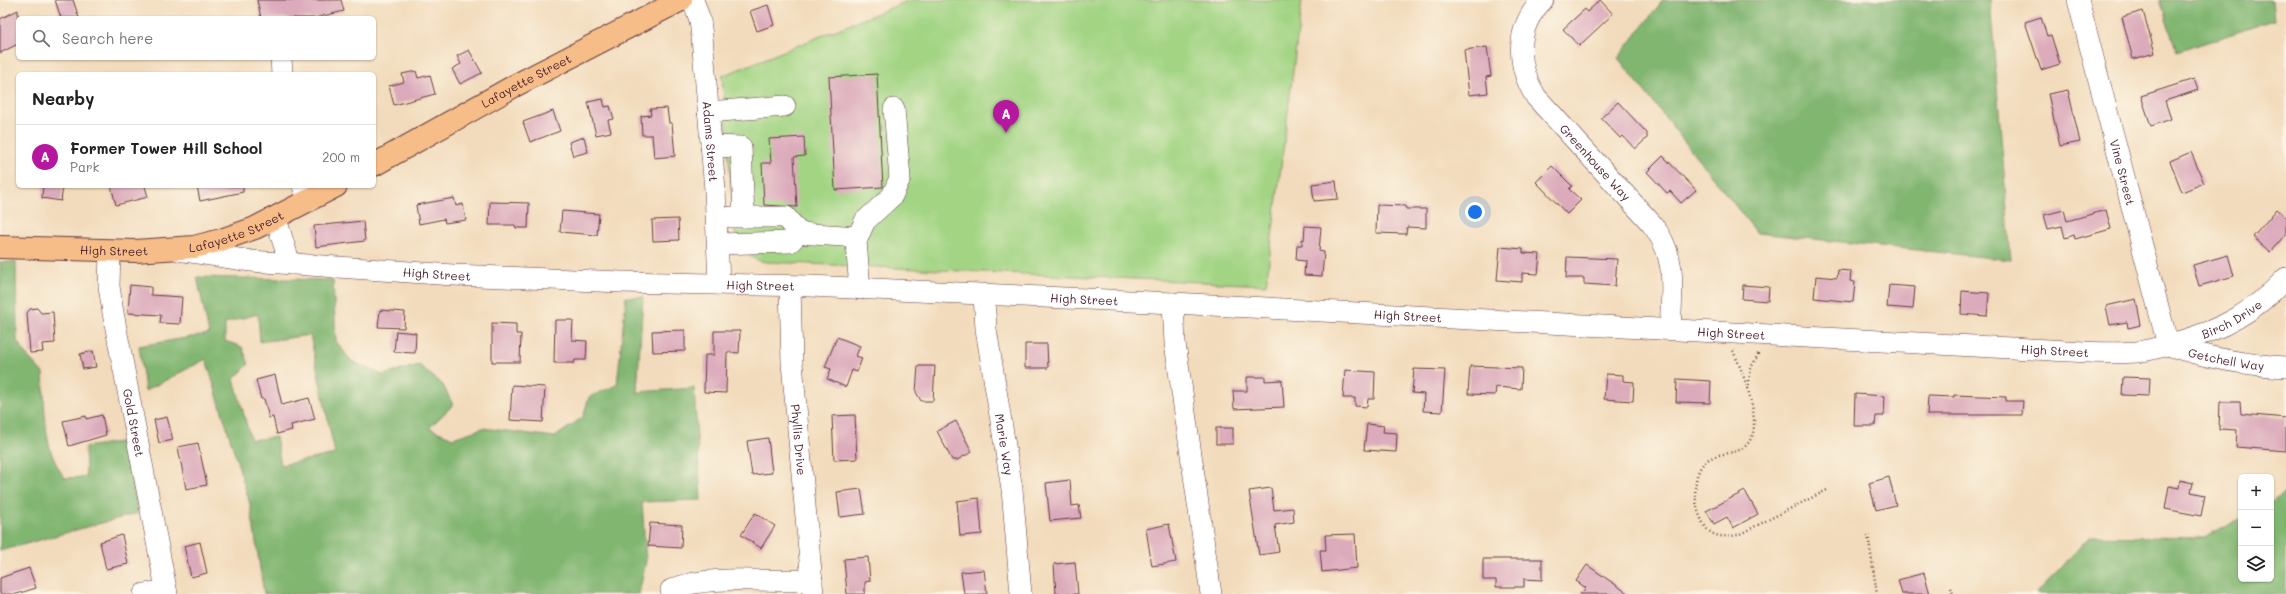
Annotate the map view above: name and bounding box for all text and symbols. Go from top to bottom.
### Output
search box [16,16,376,60]
icon: search [30,27,52,49]
text: Search here [62,28,153,48]
street label: Lafayette Street [478,50,574,111]
text: Nearby [32,87,94,109]
street label: Adams Street [699,100,722,182]
pin: A [993,100,1019,133]
street label: Greenhouse Way [1556,120,1635,204]
text: Former Tower Hill School [70,138,262,158]
street label: Vine Street [2107,138,2139,207]
text: A [40,148,50,165]
text: 200 m [322,148,360,165]
text: Park [70,158,99,175]
your location [1465,202,1485,222]
street label: Lafayette Street [188,207,286,255]
street label: High Street [80,241,148,259]
street label: High Street [402,264,471,284]
street label: High Street [726,276,795,294]
street label: High Street [1050,289,1119,308]
street label: Birch Drive [2199,296,2265,342]
street label: High Street [1373,306,1442,325]
street label: High Street [1697,323,1766,343]
street label: High Street [2020,341,2089,360]
street label: Getchell Way [2186,344,2265,373]
street label: Gold Street [120,387,148,458]
street label: Phyllis Drive [788,403,810,476]
street label: Marie Way [992,412,1018,476]
map controls [2238,474,2274,582]
button: + [2238,474,2274,510]
button: − [2238,510,2274,546]
button: layers [2238,546,2274,582]

